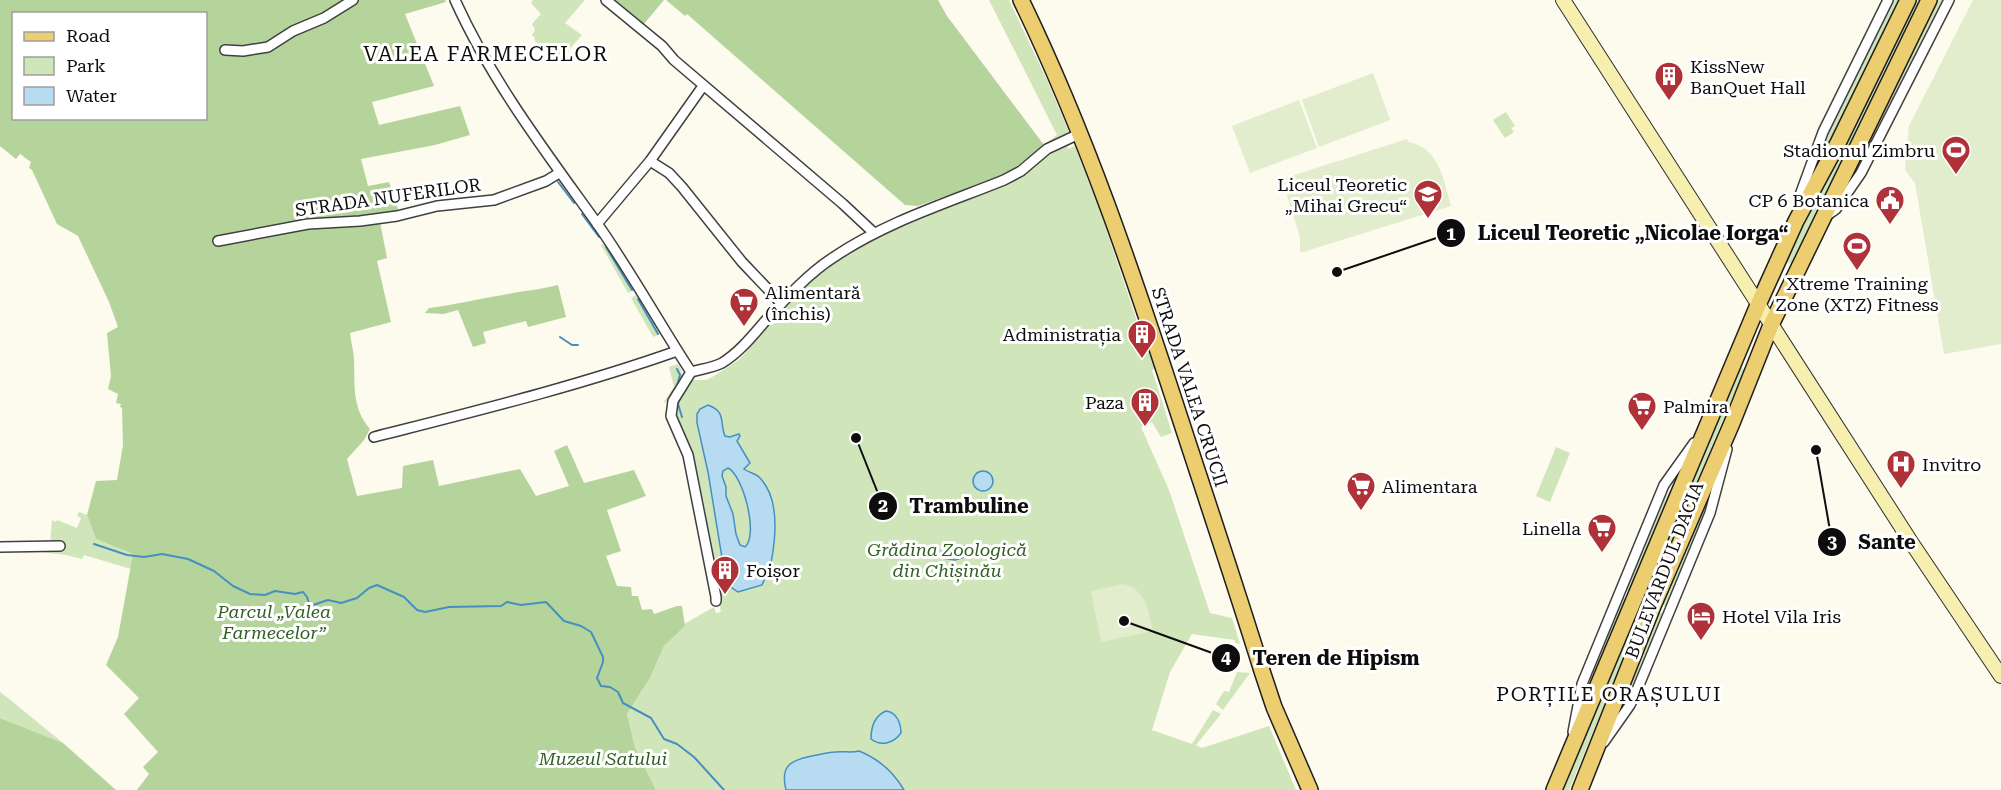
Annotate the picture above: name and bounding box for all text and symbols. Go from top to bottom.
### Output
legend [12,12,207,120]
text: Road [66,25,111,46]
district label: VALEA FARMECELOR [363,42,609,66]
text: Park [66,55,106,76]
place label: KissNew BanQuet Hall [1690,56,1806,98]
building icon: KissNew BanQuet Hall [1653,60,1685,102]
text: Water [66,85,117,106]
sports icon: Stadionul Zimbru [1940,134,1972,176]
place label: Stadionul Zimbru [1783,140,1935,161]
street label: STRADA NUFERILOR [294,173,483,220]
place label: Liceul Teoretic „Mihai Grecu“ [1277,174,1407,216]
school or university icon: Liceul Teoretic „Mihai Grecu“ [1412,178,1444,220]
public building icon: CP 6 Botanica [1874,184,1906,226]
place label: CP 6 Botanica [1749,190,1869,211]
callout: Liceul Teoretic „Nicolae Iorga“ [1436,214,1800,252]
text: Liceul Teoretic „Nicolae Iorga“ [1478,221,1789,245]
text: 1 [1446,223,1456,244]
sports icon: Xtreme Training Zone (XTZ) Fitness [1841,230,1873,272]
place label: Xtreme Training Zone (XTZ) Fitness [1775,273,1939,315]
place label: Alimentară (închis) [765,282,861,324]
street label: STRADA VALEA CRUCII [1148,284,1232,490]
supermarket icon: Alimentară (închis) [728,286,760,328]
building icon: Administrația [1126,318,1158,360]
place label: Administrația [1003,324,1121,346]
building icon: Paza [1129,386,1161,428]
supermarket icon: Palmira [1626,390,1658,432]
place label: Paza [1085,392,1124,413]
place label: Palmira [1663,396,1729,417]
hospital icon: Invitro [1885,448,1917,490]
place label: Invitro [1922,454,1981,475]
supermarket icon: Alimentara [1345,470,1377,512]
place label: Alimentara [1382,476,1478,497]
street label: BULEVARDUL DACIA [1621,478,1708,661]
callout: Trambuline [868,487,1041,525]
text: Trambuline [909,494,1029,518]
text: 2 [878,495,888,516]
supermarket icon: Linella [1586,512,1618,554]
place label: Linella [1522,518,1581,539]
callout: Sante [1817,523,1928,561]
text: Sante [1858,530,1916,554]
text: 3 [1827,531,1837,552]
park label: Grădina Zoologică din Chișinău [867,539,1027,583]
building icon: Foișor [709,554,741,596]
place label: Foișor [746,560,800,582]
hotel icon: Hotel Vila Iris [1685,600,1717,642]
park label: Parcul „Valea Farmecelor” [216,601,331,643]
place label: Hotel Vila Iris [1722,606,1841,627]
callout: Teren de Hipism [1211,639,1432,677]
text: Teren de Hipism [1253,646,1420,670]
text: 4 [1221,647,1231,668]
district label: PORȚILE ORAȘULUI [1496,682,1722,708]
park label: Muzeul Satului [538,748,668,769]

